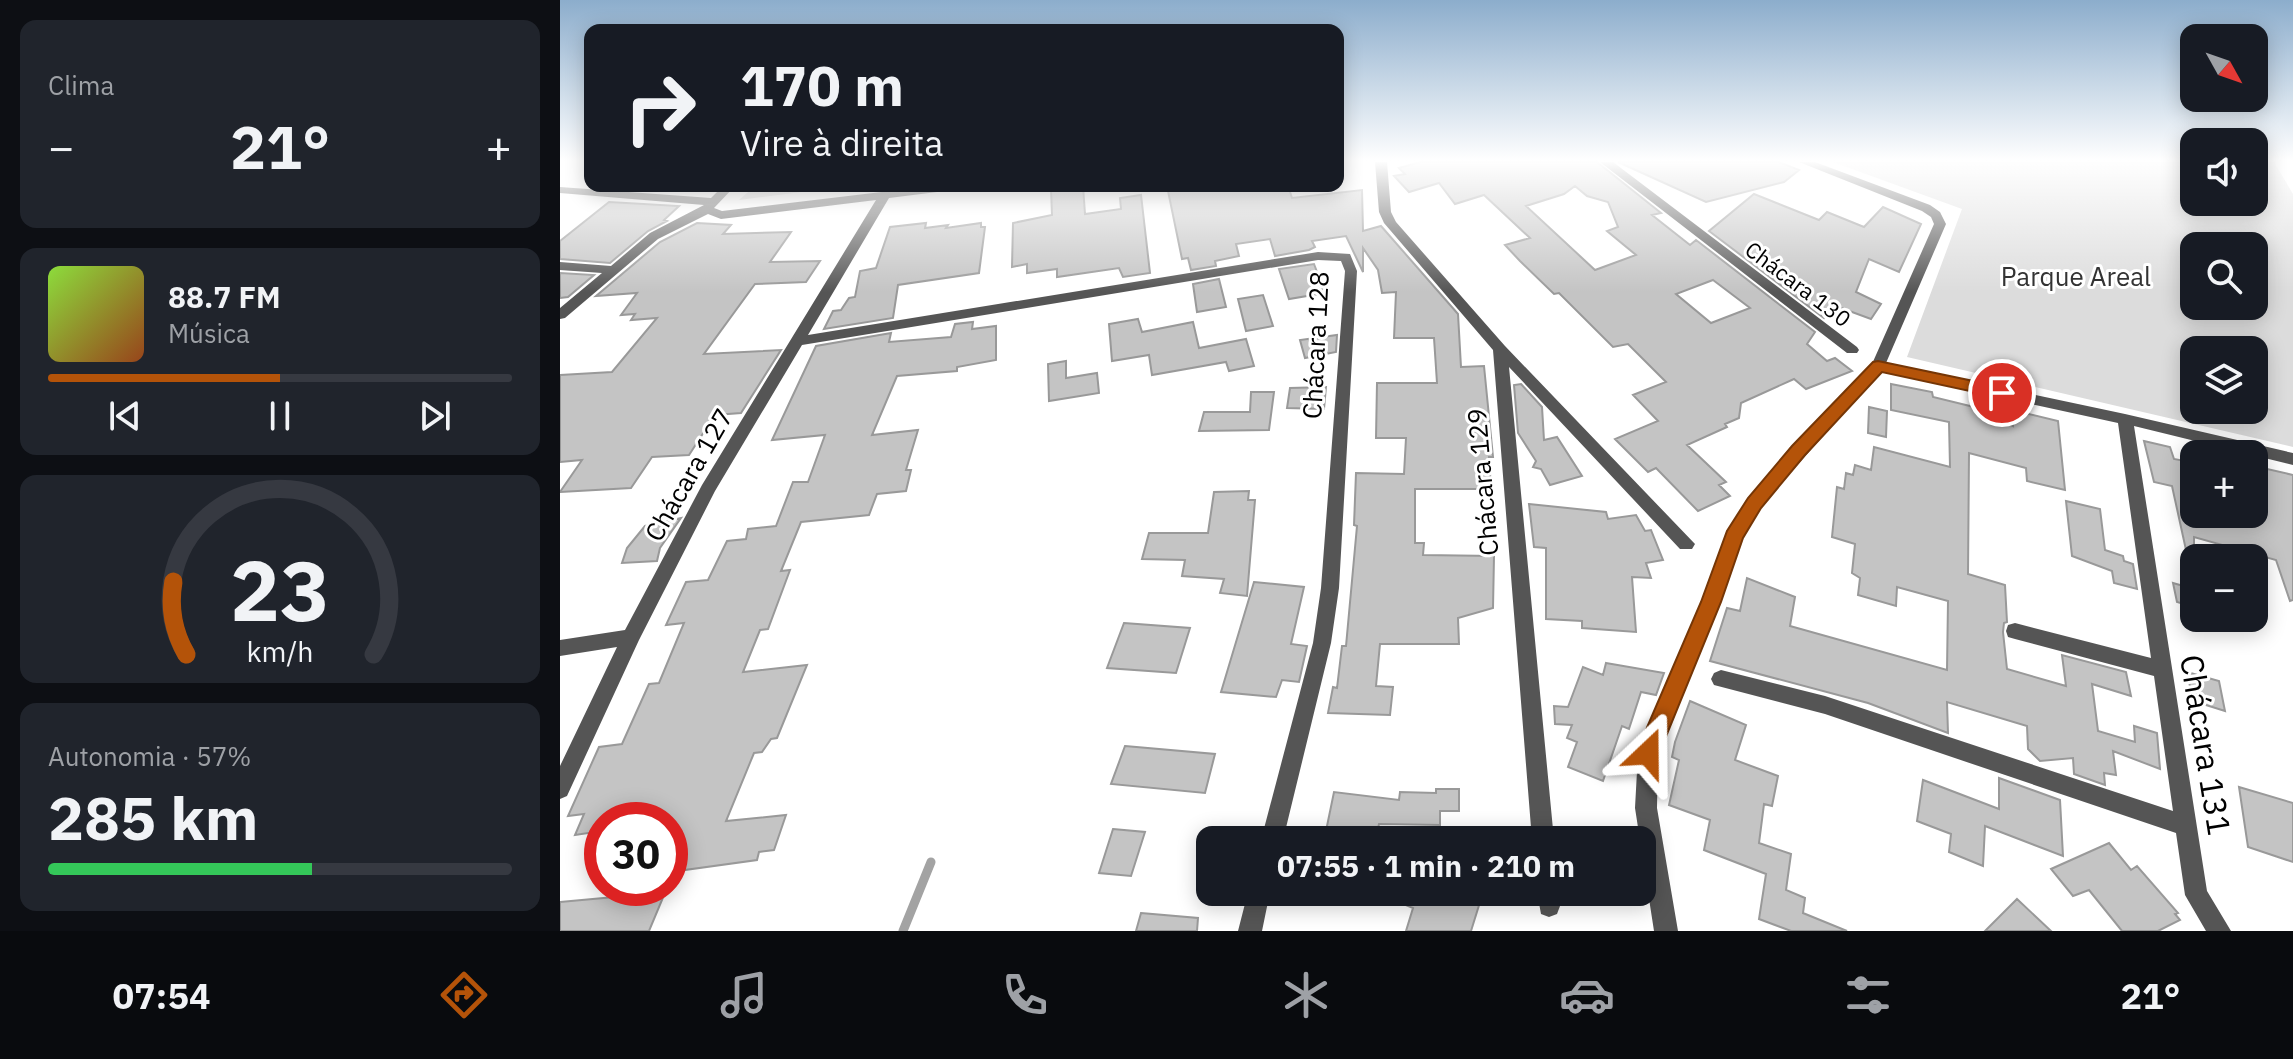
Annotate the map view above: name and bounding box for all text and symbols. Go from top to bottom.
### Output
north arrow [2180,24,2268,112]
map controls [2180,24,2268,632]
text: 170 m [740,49,904,121]
icon: right [608,56,712,160]
text: Clima [48,68,114,102]
text: 21° [230,107,330,186]
text: − [48,118,74,175]
text: + [486,118,512,175]
text: Vire à direita [740,119,943,166]
button: sound [2180,128,2268,216]
button: search [2180,232,2268,320]
street label: Chácara 130 [1740,234,1857,333]
park label: Parque Areal [2001,259,2151,293]
street label: Chácara 128 [1294,270,1336,420]
text: 88.7 FM [168,277,281,316]
text: Música [168,316,250,350]
button: layers [2180,336,2268,424]
pin [1968,359,2036,427]
icon: arrive [1980,371,2024,415]
icon: previous [103,394,147,438]
icon: pause [258,394,302,438]
icon: next [413,394,457,438]
street label: Chácara 127 [636,402,740,547]
street label: Chácara 129 [1459,407,1505,557]
button: + [2180,440,2268,528]
text: 23 [230,536,330,644]
button: − [2180,544,2268,632]
text: km/h [246,634,314,671]
street label: Chácara 131 [2171,652,2241,838]
position arrow [1606,711,1690,795]
text: Autonomia · 57% [48,739,251,773]
text: 285 km [48,778,258,857]
speed limit sign: 30 [584,802,688,906]
text: 07:55 · 1 min · 210 m [1277,846,1575,885]
icon: directions [436,967,492,1023]
icon: music [716,967,772,1023]
icon: phone [997,967,1053,1023]
icon: climate [1278,967,1334,1023]
icon: car [1559,967,1615,1023]
icon: filters [1840,967,1896,1023]
text: 07:54 [112,972,211,1019]
text: 21° [2120,972,2181,1019]

